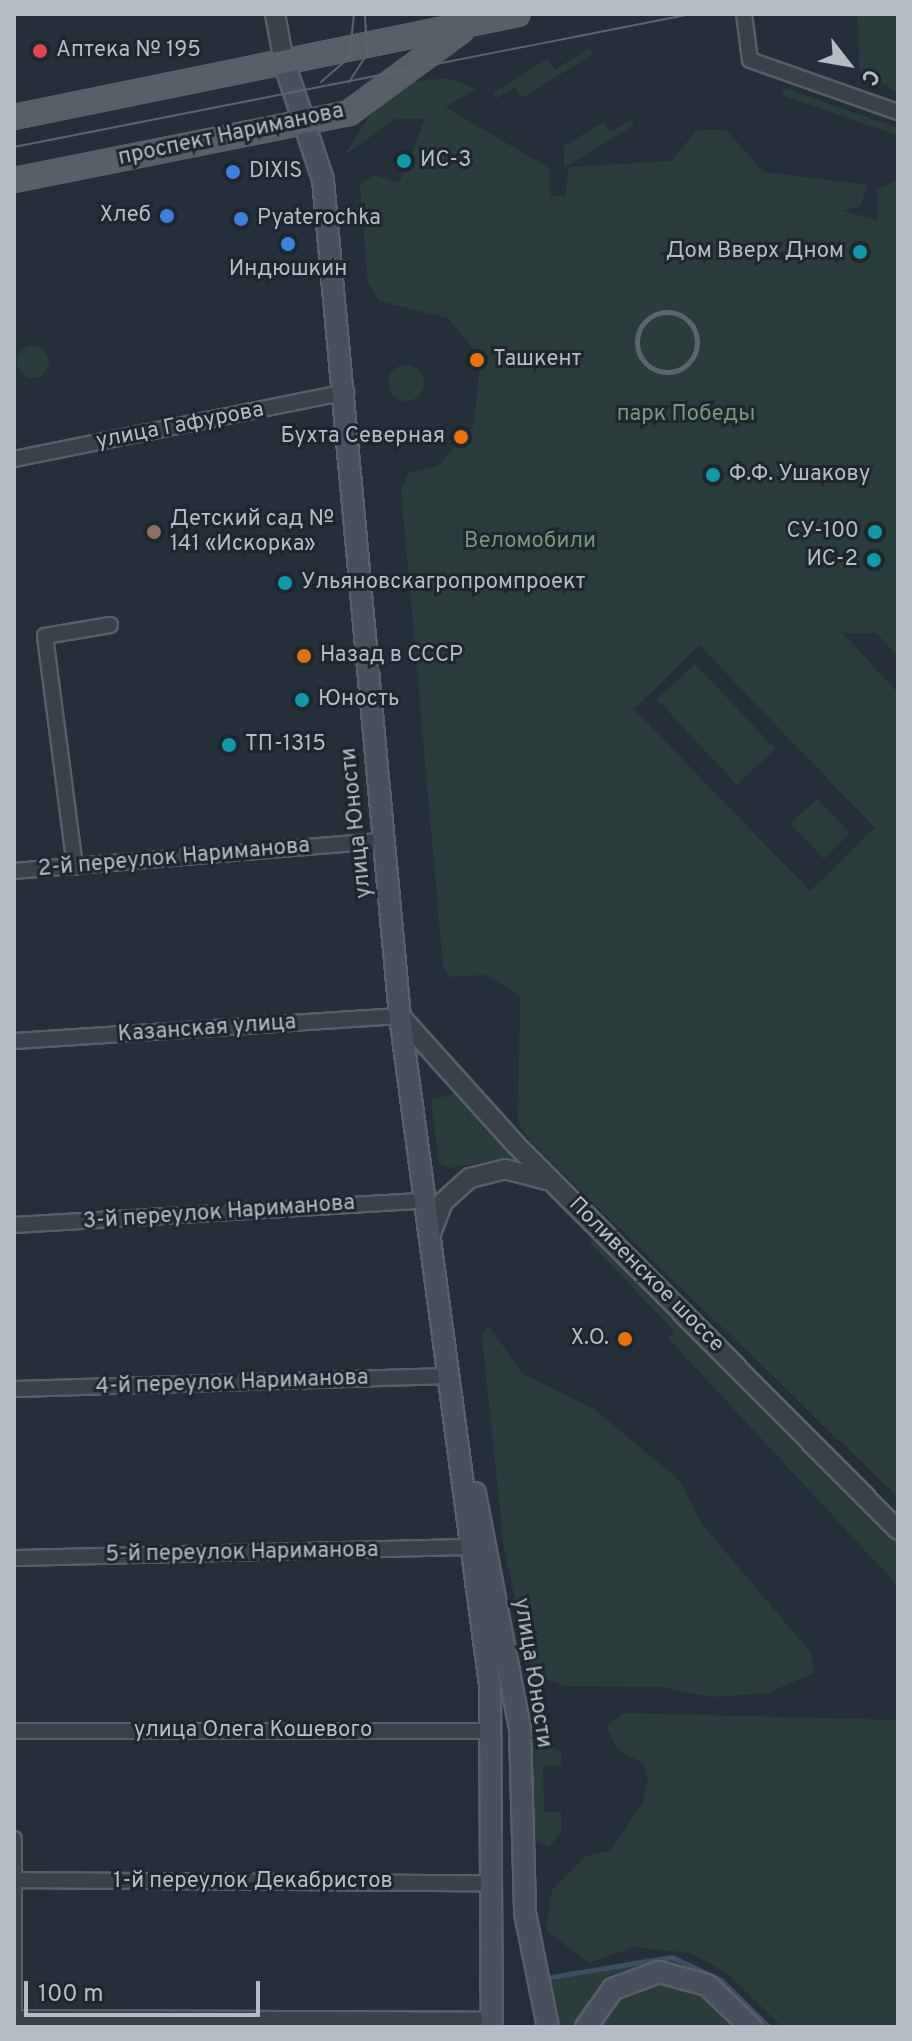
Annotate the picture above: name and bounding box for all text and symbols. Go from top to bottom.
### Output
north arrow [808,24,888,104]
place label: Аптека № 195 [56,38,201,64]
marker: Аптека № 195 [31,42,49,60]
text: С [854,64,884,90]
street label: проспект Нариманова [116,98,346,172]
place label: ИС-3 [420,148,471,174]
marker: ИС-3 [395,152,413,170]
place label: DIXIS [249,159,302,185]
marker: DIXIS [224,163,242,181]
place label: Хлеб [100,203,151,229]
place label: Pyaterochka [257,206,381,232]
marker: Хлеб [158,207,176,225]
marker: Pyaterochka [232,210,250,228]
marker: Индюшкин [279,235,297,253]
place label: Дом Вверх Дном [666,239,844,265]
marker: Дом Вверх Дном [851,243,869,261]
place label: Индюшкин [229,257,347,283]
place label: Ташкент [493,347,582,373]
marker: Ташкент [468,351,486,369]
street label: улица Гафурова [94,397,266,455]
park label: парк Победы [617,402,755,428]
place label: Бухта Северная [281,424,445,450]
marker: Бухта Северная [452,428,470,446]
place label: Ф.Ф. Ушакову [729,462,870,488]
marker: Ф.Ф. Ушакову [704,466,722,484]
place label: Детский сад № 141 «Искорка» [170,506,334,558]
place label: СУ-100 [786,519,859,545]
marker: Детский сад № 141 «Искорка» [145,523,163,541]
marker: СУ-100 [866,523,884,541]
park label: Веломобили [464,529,596,555]
place label: ИС-2 [806,547,858,573]
marker: ИС-2 [865,551,883,569]
place label: Ульяновскагропромпроект [301,570,585,596]
marker: Ульяновскагропромпроект [276,574,294,592]
place label: Назад в СССР [320,643,463,669]
marker: Назад в СССР [295,647,313,665]
place label: Юность [318,687,400,713]
marker: Юность [293,691,311,709]
place label: ТП-1315 [245,732,326,758]
marker: ТП-1315 [220,736,238,754]
street label: улица Юности [336,746,378,900]
street label: 2-й переулок Нариманова [37,833,311,883]
street label: Казанская улица [117,1010,297,1048]
street label: 3-й переулок Нариманова [82,1190,356,1236]
street label: Поливенское шоссе [563,1192,729,1358]
place label: Х.О. [571,1326,609,1352]
marker: Х.О. [616,1330,634,1348]
street label: 4-й переулок Нариманова [95,1365,369,1401]
street label: 5-й переулок Нариманова [105,1537,379,1569]
street label: улица Юности [507,1596,557,1750]
street label: улица Олега Кошевого [134,1718,372,1744]
street label: 1-й переулок Декабристов [113,1869,393,1895]
scale bar [28,1965,264,2015]
text: 100 m [38,1980,104,2010]

